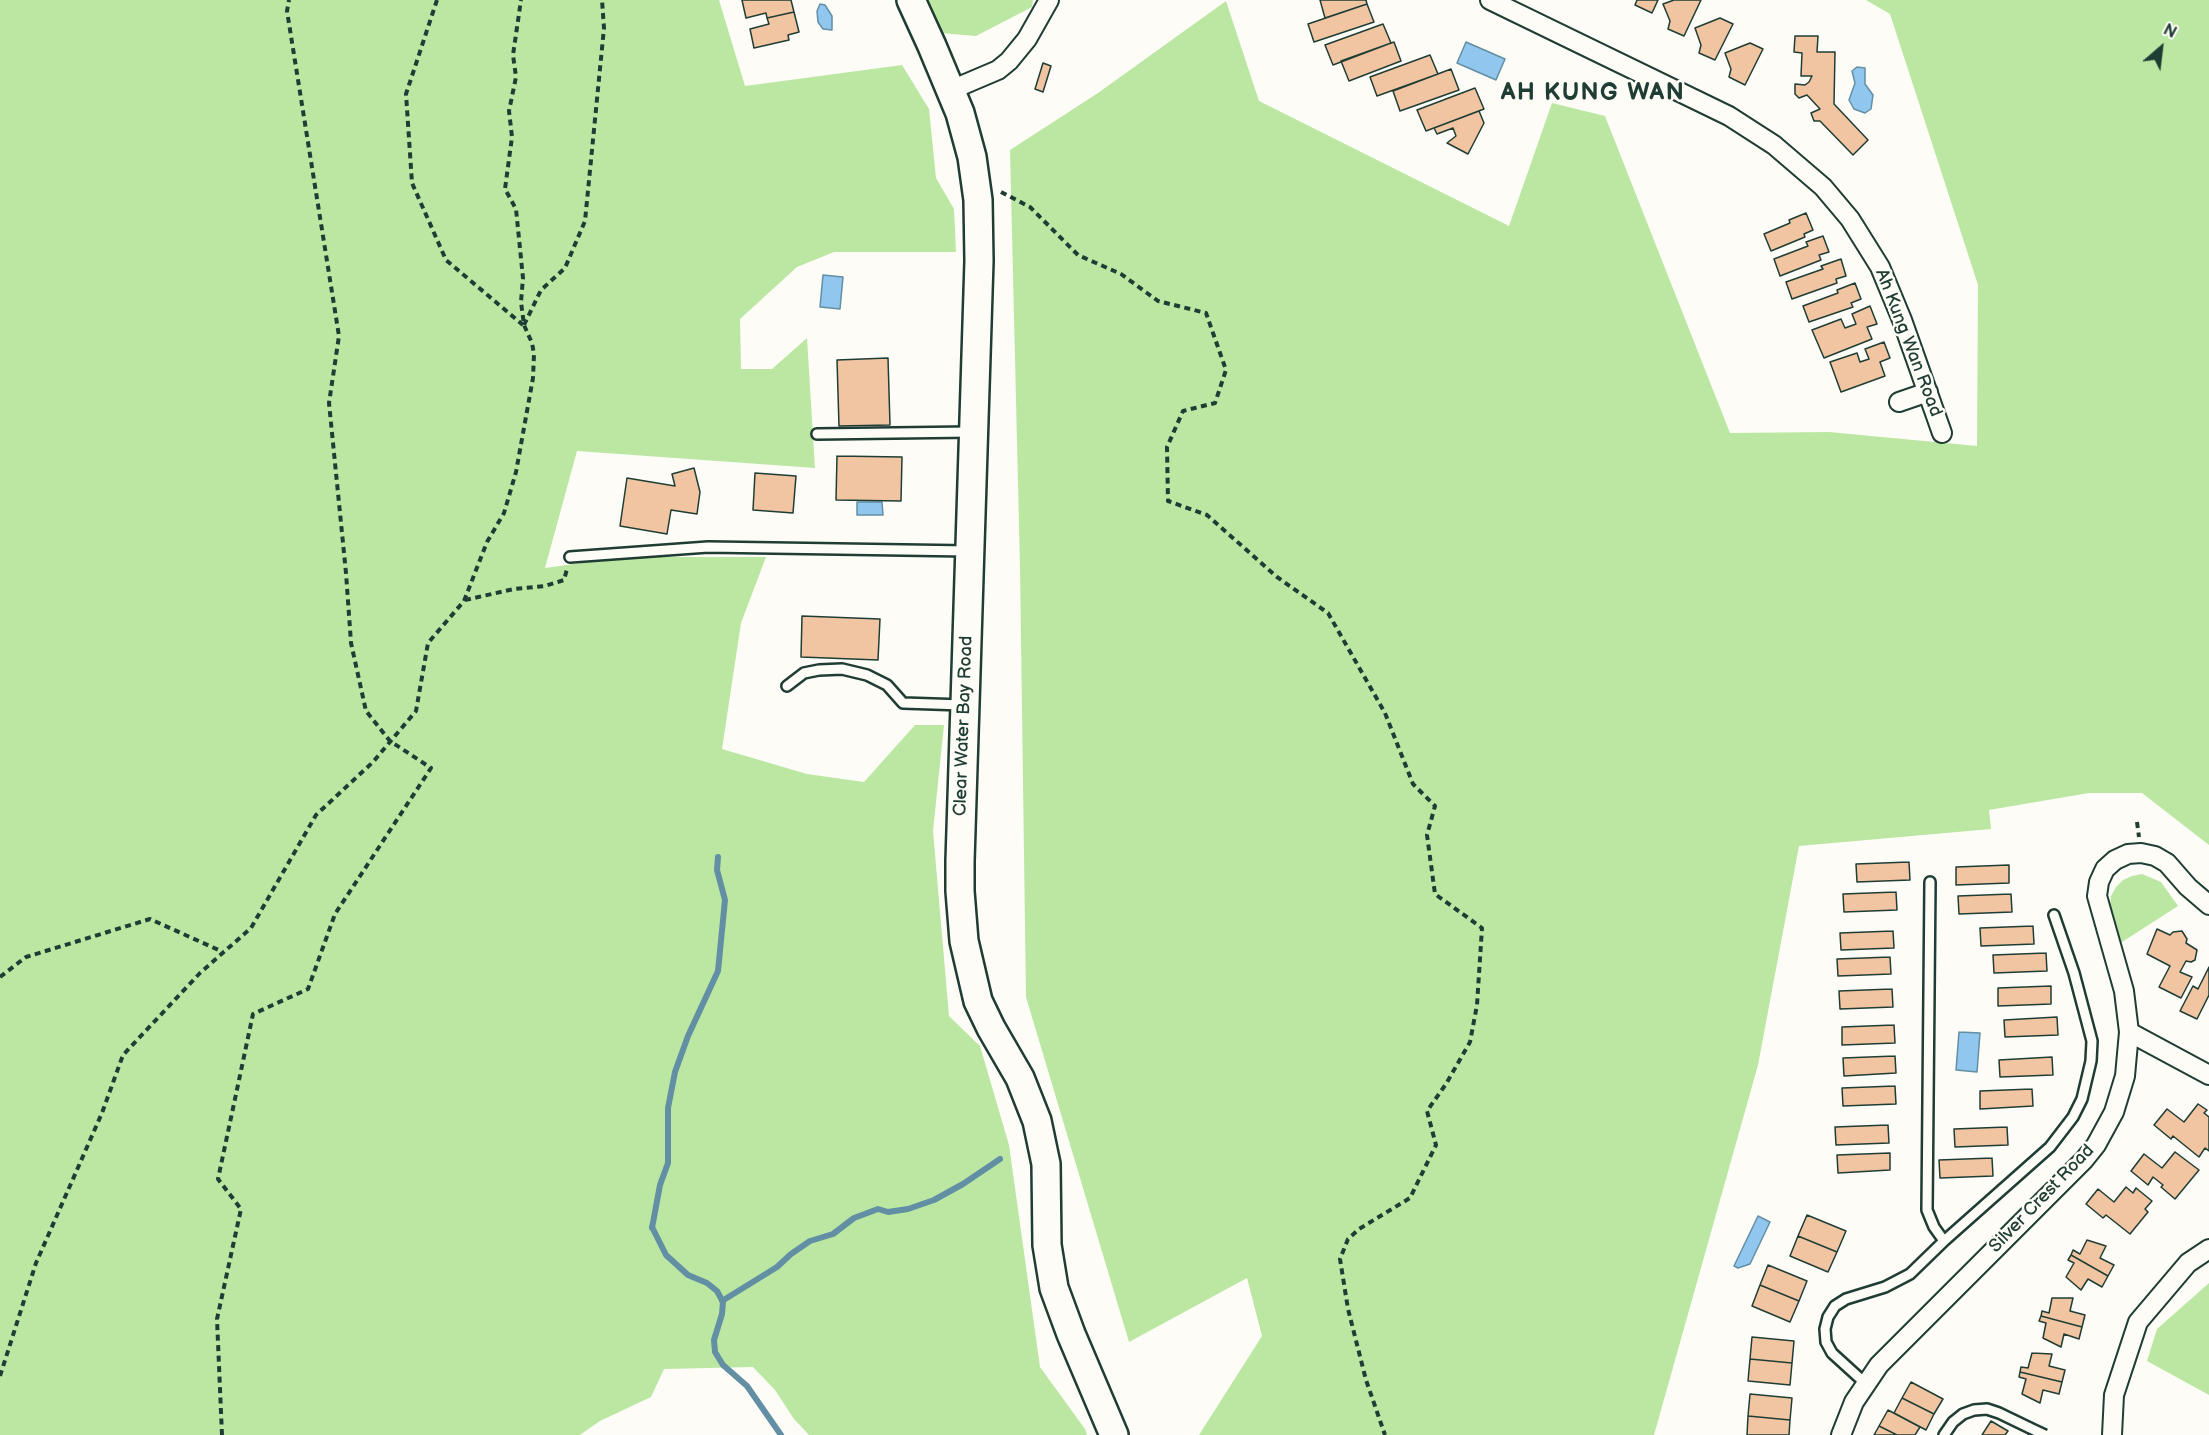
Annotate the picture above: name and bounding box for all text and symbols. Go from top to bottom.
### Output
north arrow [2131,18,2191,78]
text: N [2160,20,2179,43]
district label: AH KUNG WAN [1501,80,1685,108]
street label: Ah Kung Wan Road [1870,266,1946,420]
street label: Clear Water Bay Road [950,635,978,817]
street label: Silver Crest Road [1985,1140,2099,1258]

